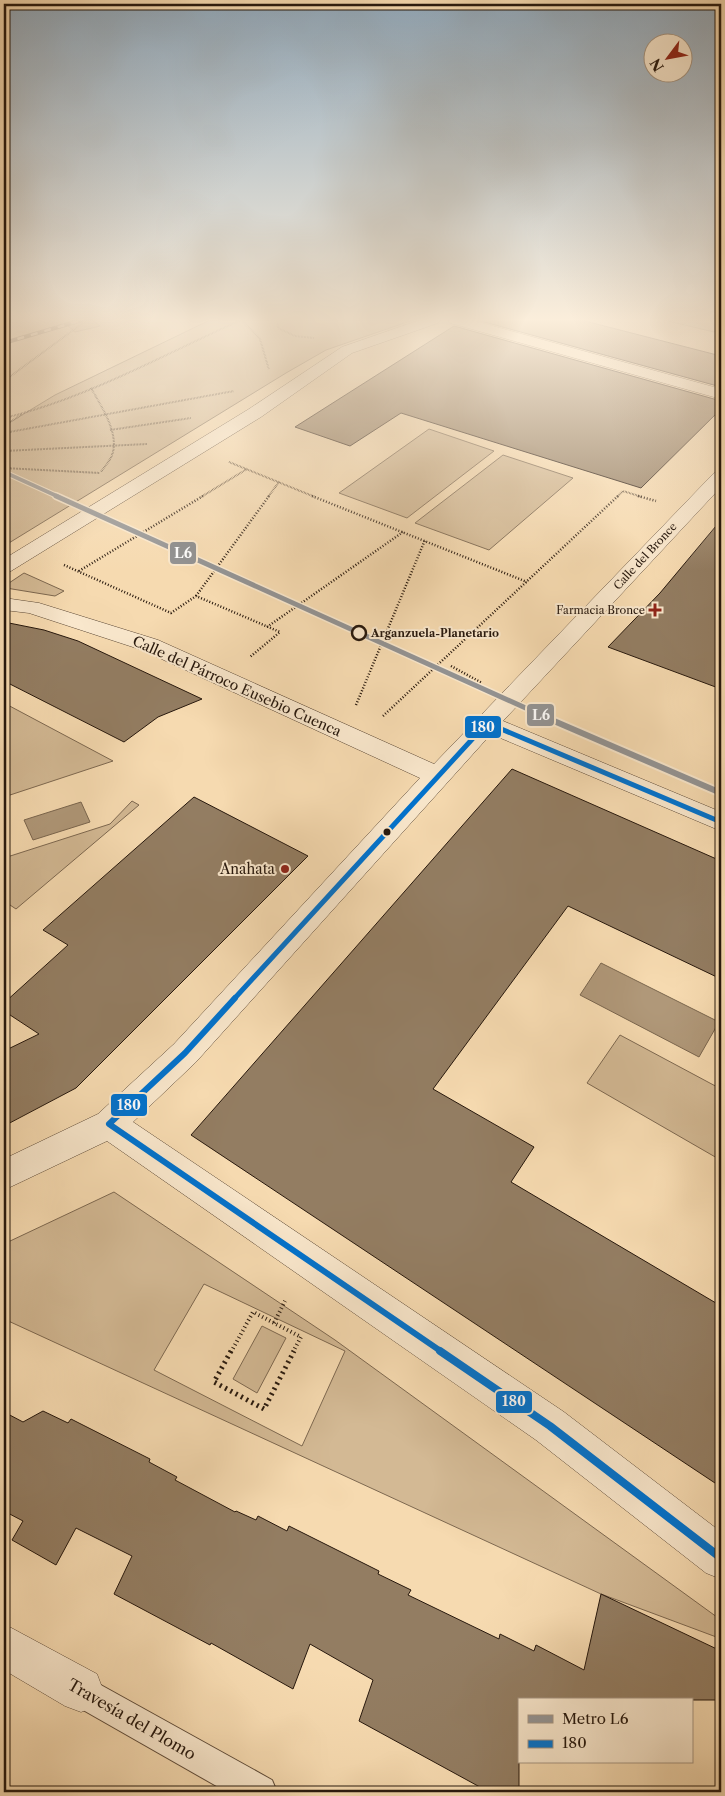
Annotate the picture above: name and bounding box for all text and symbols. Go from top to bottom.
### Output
north arrow [642,32,692,82]
text: N [646,55,668,75]
street label: Calle del Bronce [610,520,680,592]
line badge: L6 [169,541,197,565]
text: L6 [174,544,192,562]
place label: Farmacia Bronce [556,603,645,617]
marker: Farmacia Bronce [649,604,661,616]
marker: Arganzuela-Planetario [351,625,367,641]
place label: Arganzuela-Planetario [370,626,499,640]
street label: Calle del Párroco Eusebio Cuenca [130,632,345,741]
line badge: L6 [526,703,555,727]
text: L6 [532,706,550,724]
line badge: 180 [464,715,502,739]
text: 180 [471,718,495,736]
unlabelled marker [382,827,392,837]
place label: Anahata [219,860,276,878]
marker: Anahata [279,863,291,875]
line badge: 180 [110,1093,148,1117]
text: 180 [117,1096,141,1114]
line badge: 180 [495,1390,533,1414]
text: 180 [502,1392,526,1410]
street label: Travesía del Plomo [64,1674,200,1764]
legend [518,1698,692,1764]
text: Metro L6 [562,1709,629,1728]
text: 180 [562,1733,587,1752]

